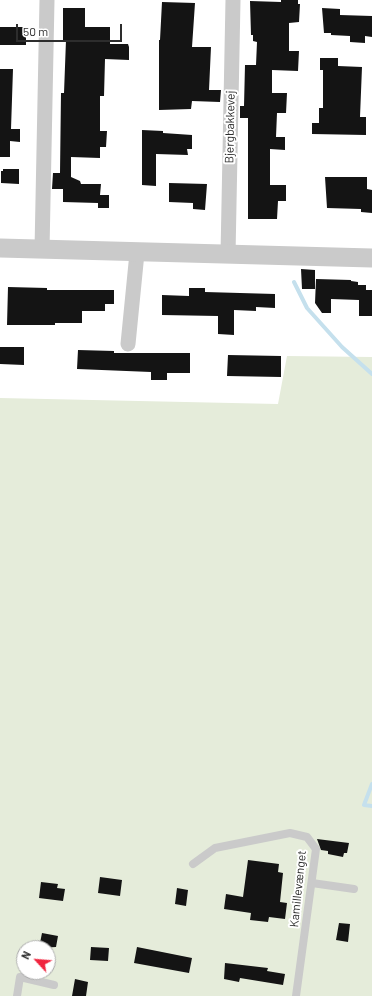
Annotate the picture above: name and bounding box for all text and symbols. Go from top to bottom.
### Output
scale bar [18,16,124,42]
text: 50 m [23,24,48,38]
street label: Bjergbakkevej [222,90,238,164]
street label: Kamillevænget [287,850,309,928]
north arrow [16,940,56,980]
text: N [18,949,33,961]

